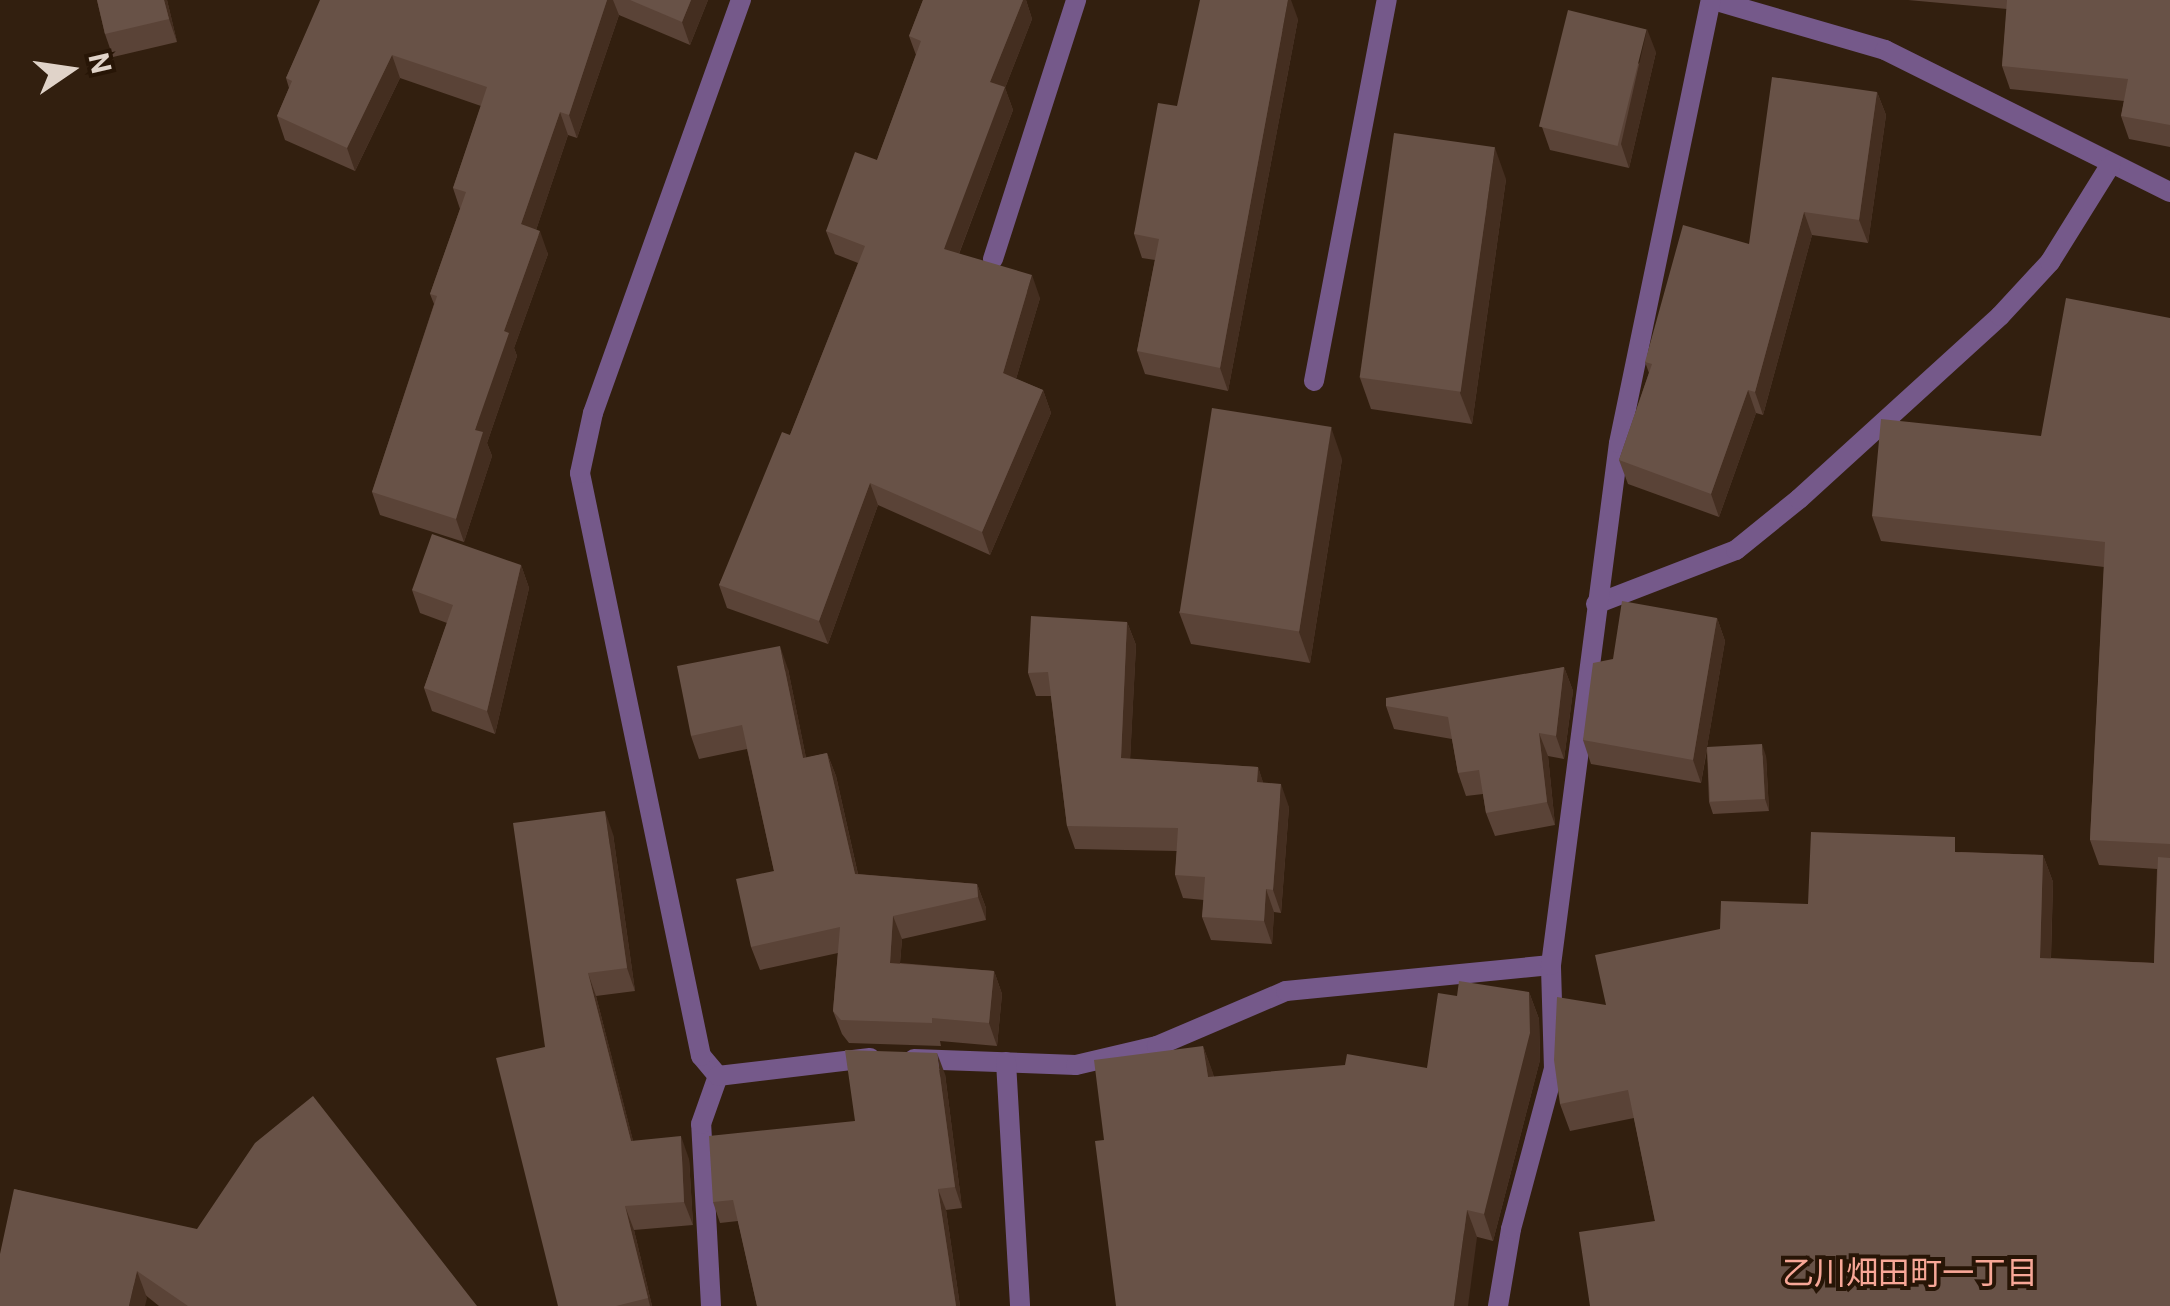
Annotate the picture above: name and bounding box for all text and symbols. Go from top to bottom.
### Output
north arrow [20,20,120,120]
text: N [81,50,118,76]
district label: 乙川畑田町一丁目 [1782,1254,2038,1292]

